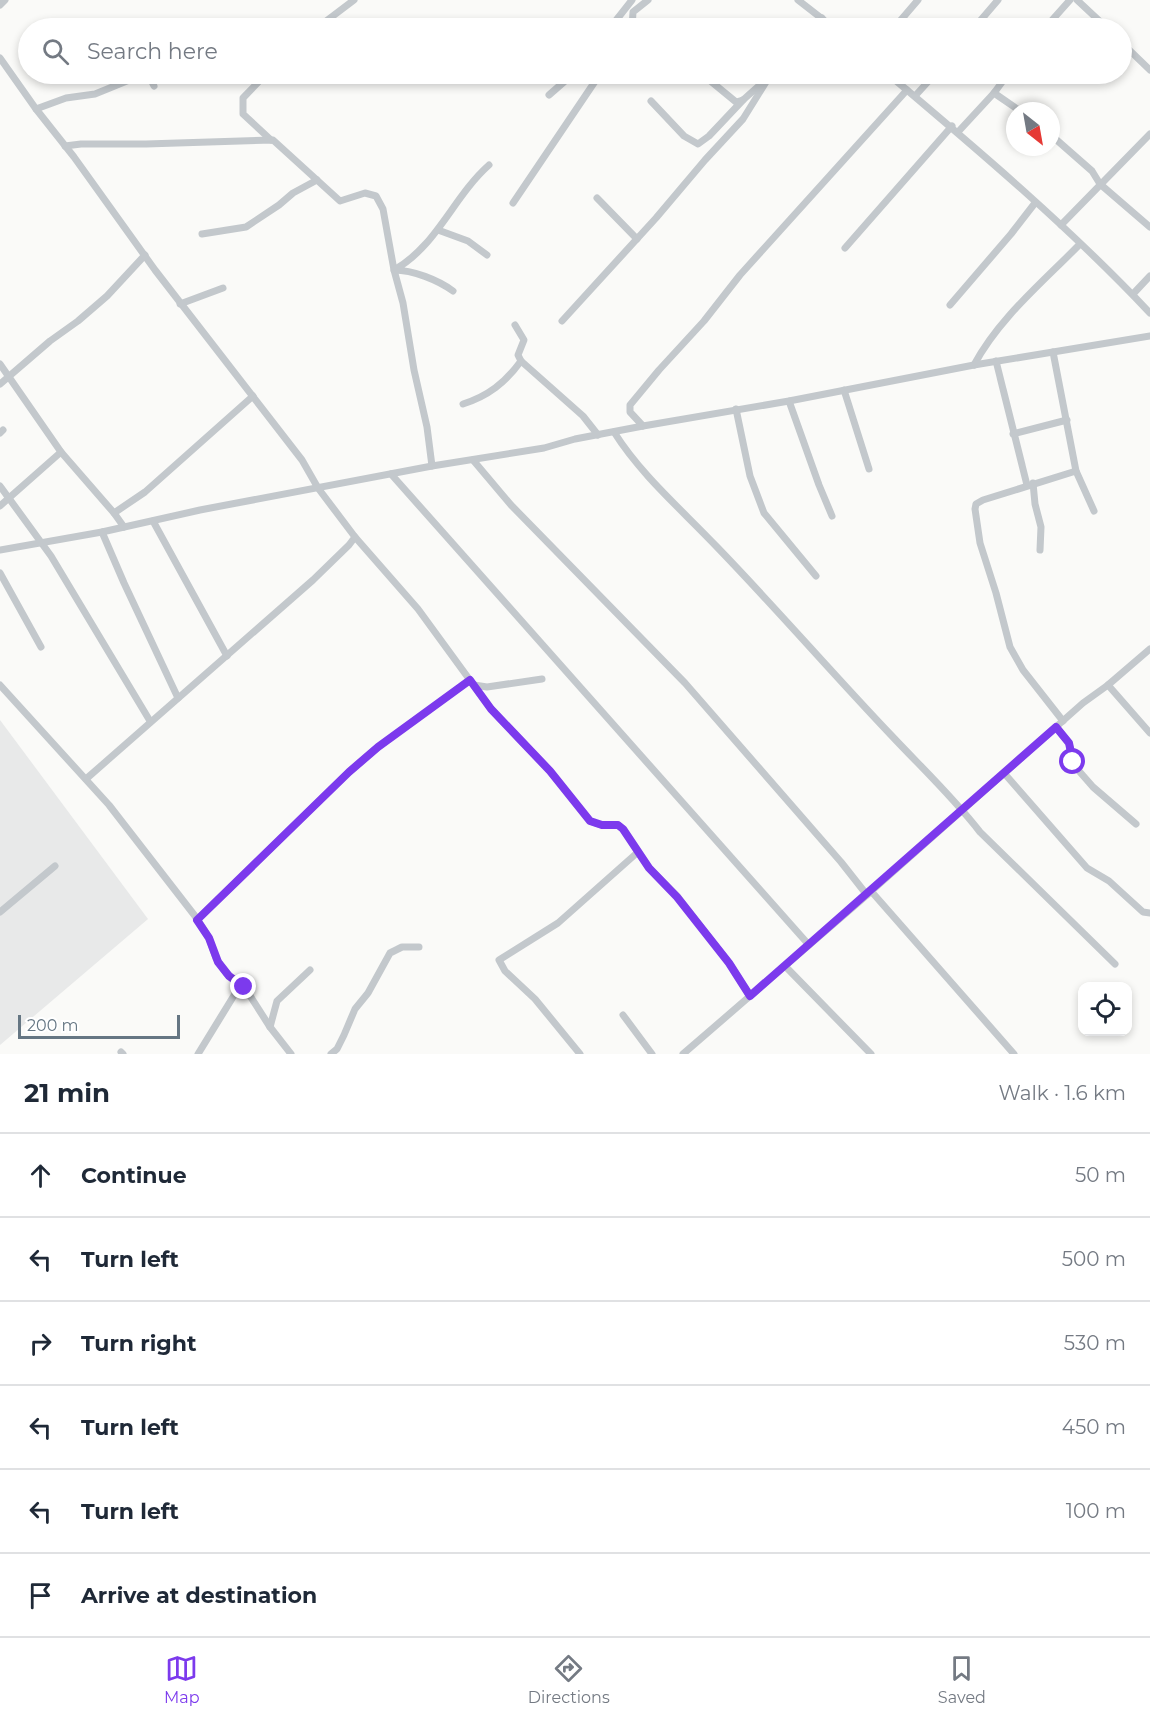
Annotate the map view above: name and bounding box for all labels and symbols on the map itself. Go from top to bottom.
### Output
north arrow [1006,102,1060,156]
route start [1059,748,1085,774]
route end [230,973,256,999]
scale bar [18,1012,180,1040]

